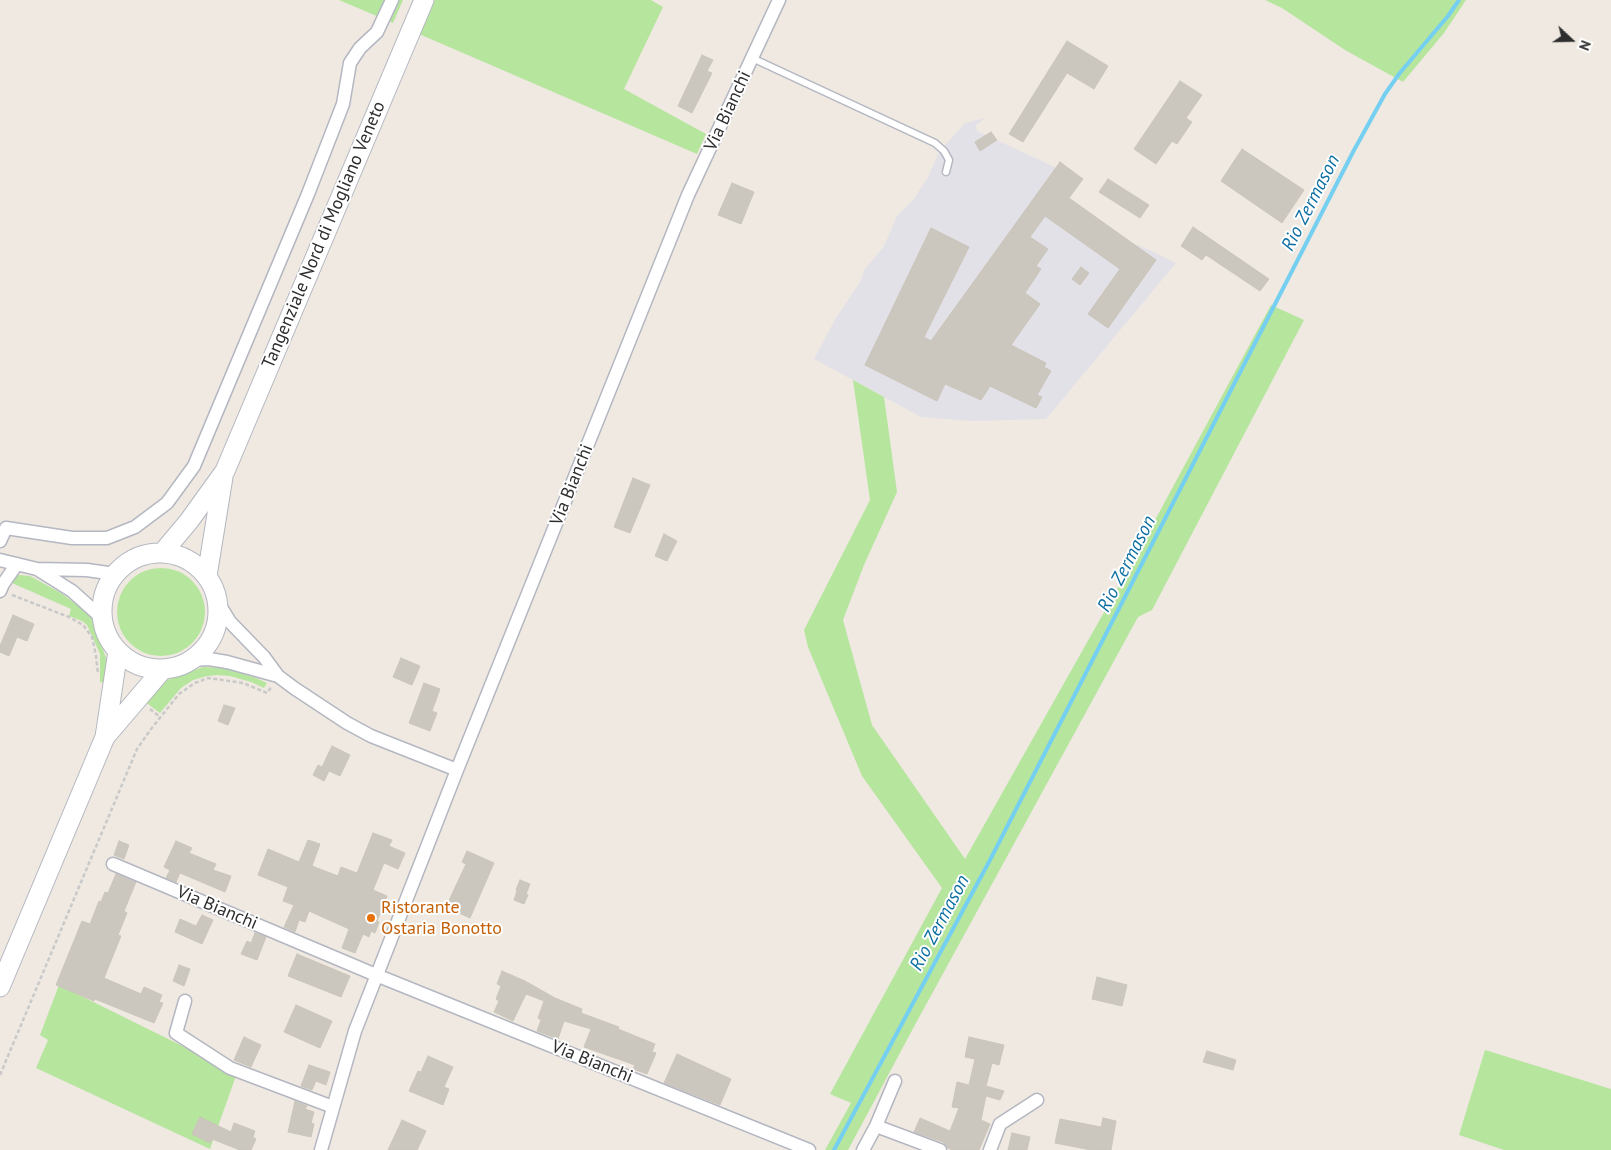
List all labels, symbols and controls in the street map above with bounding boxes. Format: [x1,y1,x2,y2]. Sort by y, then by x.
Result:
north arrow [1546,15,1596,65]
text: N [1575,38,1595,53]
street label: Via Bianchi [700,68,756,154]
street label: Tangenziale Nord di Mogliano Veneto [258,98,390,372]
water label: Rio Zermason [1277,151,1345,255]
street label: Via Bianchi [546,441,598,529]
water label: Rio Zermason [1093,512,1161,616]
water label: Rio Zermason [905,871,975,975]
street label: Via Bianchi [173,881,261,935]
place label: Ristorante Ostaria Bonotto [381,897,502,940]
marker: Ristorante Ostaria Bonotto [365,912,377,924]
street label: Via Bianchi [548,1036,636,1088]

